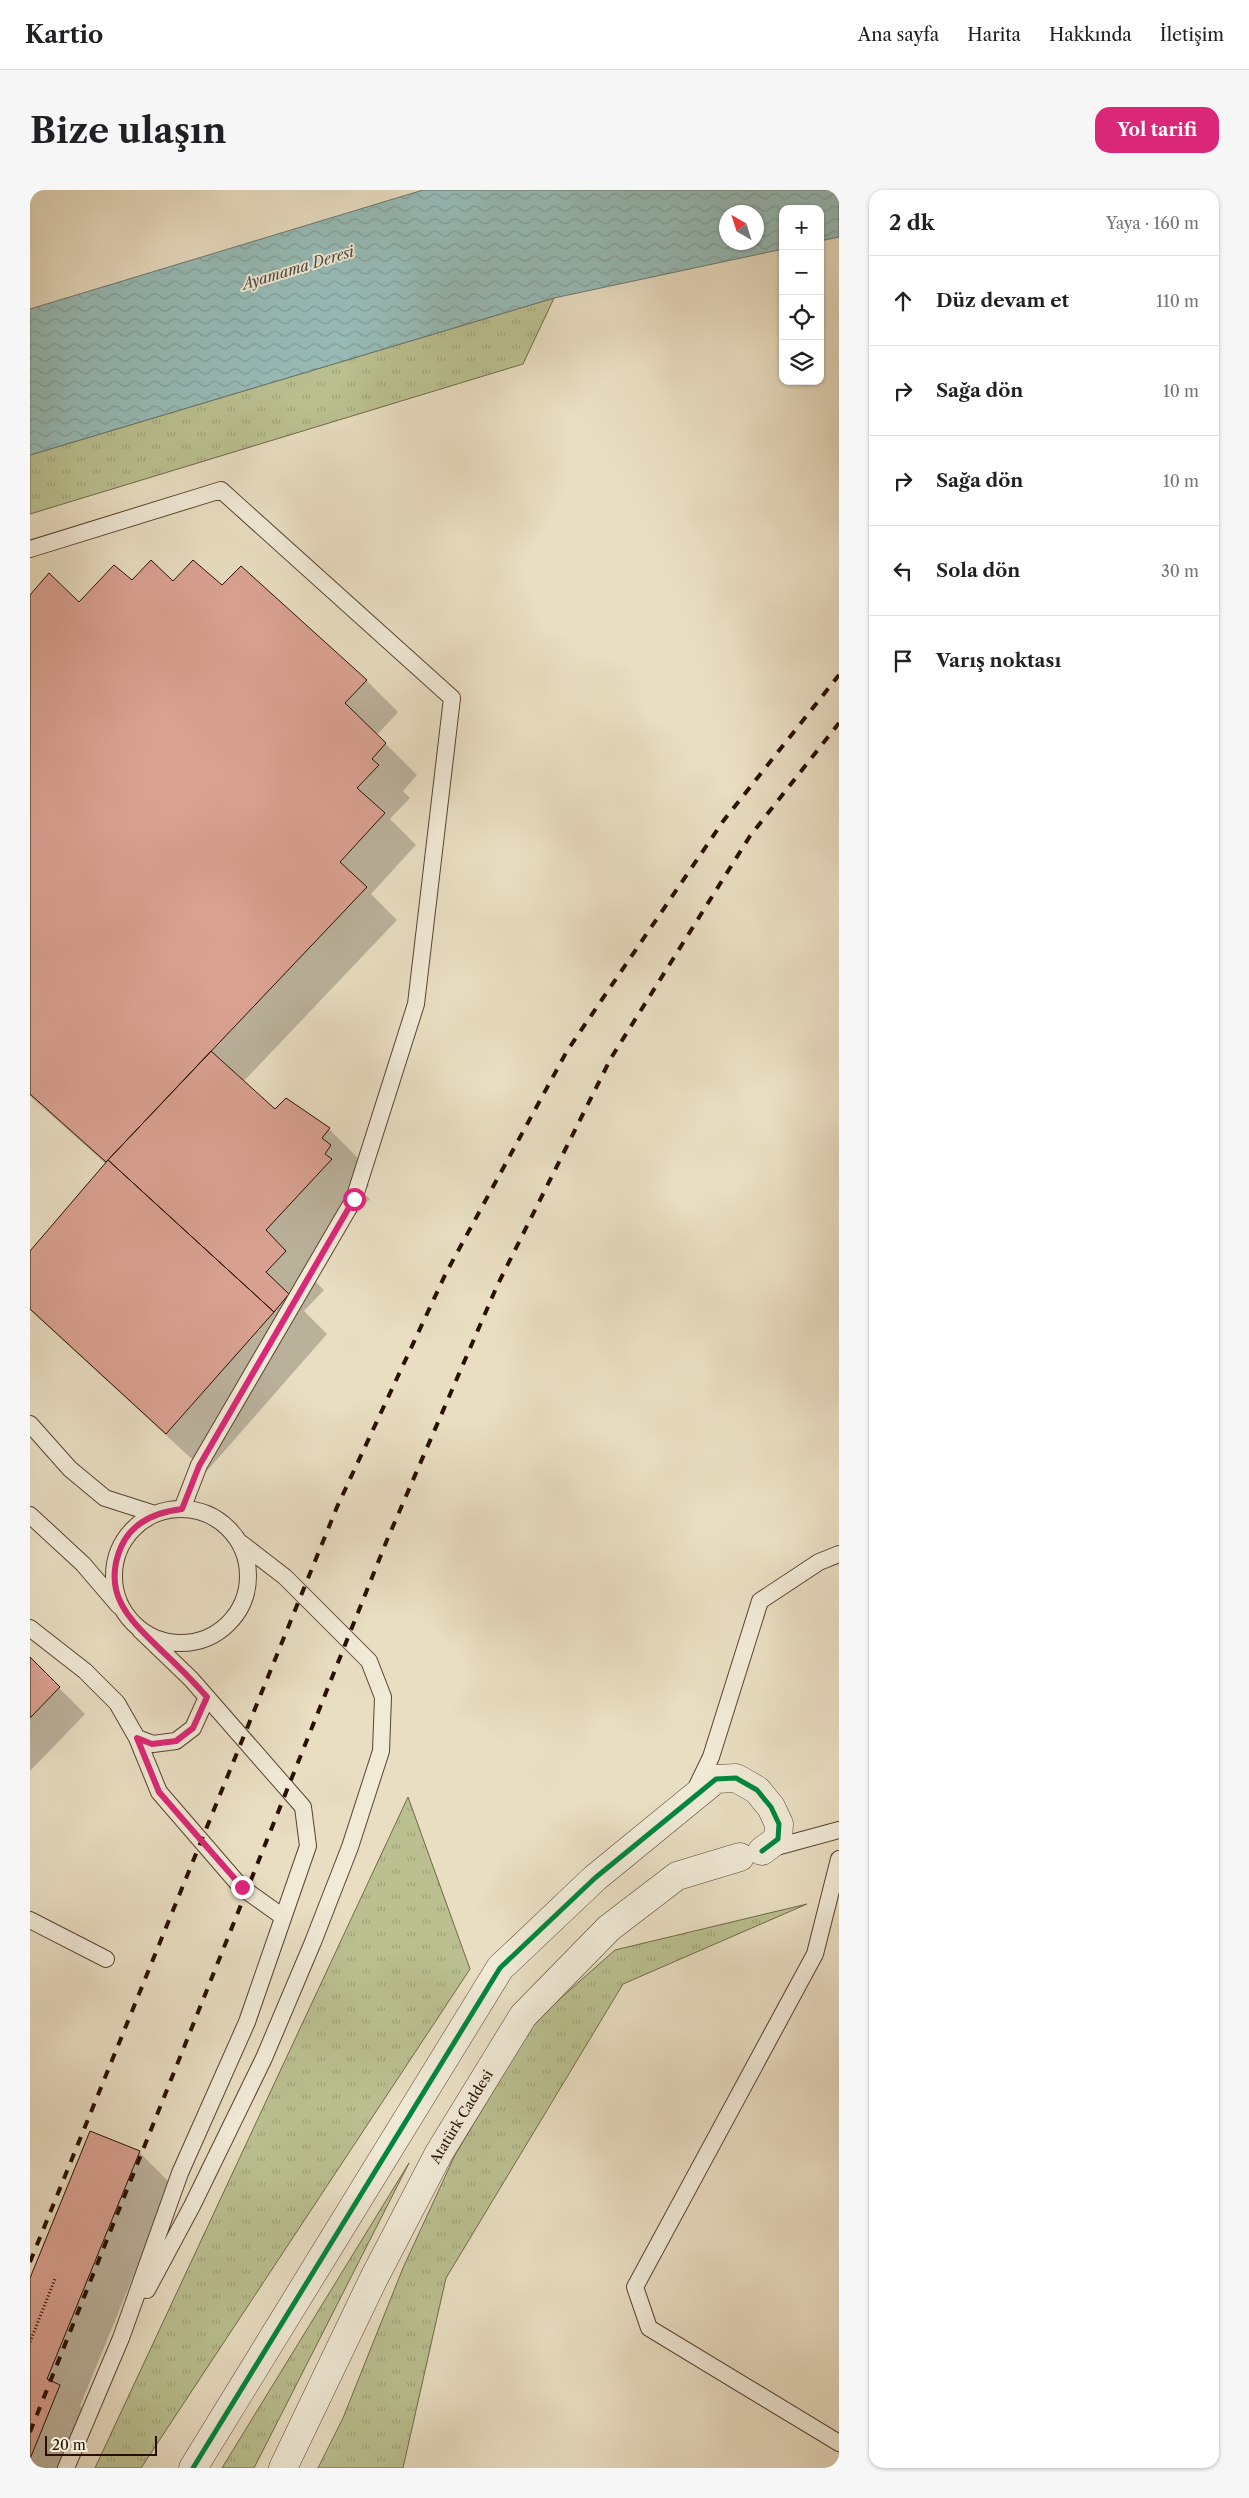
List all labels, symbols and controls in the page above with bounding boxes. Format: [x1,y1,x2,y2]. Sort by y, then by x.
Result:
text: Kartio [25,20,103,49]
text: Ana sayfa [858,24,939,46]
text: Harita [967,24,1021,46]
text: Hakkında [1049,24,1132,46]
text: İletişim [1160,24,1224,46]
button: Yol tarifi [1095,107,1219,153]
text: Bize ulaşın [30,109,227,152]
north arrow [719,205,764,250]
map controls [779,205,824,385]
button: + [779,205,824,250]
text: 2 dk [889,210,934,235]
text: Yaya · 160 m [1106,213,1199,233]
water label: Ayamama Deresi [238,241,357,294]
button: − [779,250,824,295]
icon: ahead [889,287,917,315]
text: Düz devam et [936,289,1069,312]
text: 110 m [1156,291,1199,311]
button: locate [779,295,824,340]
button: layers [779,340,824,385]
icon: right [889,377,917,405]
text: Sağa dön [936,379,1023,402]
text: 10 m [1163,381,1199,401]
icon: right [889,467,917,495]
text: Sağa dön [936,469,1023,492]
text: 10 m [1163,471,1199,491]
icon: left [889,557,917,585]
text: Sola dön [936,559,1020,582]
text: 30 m [1161,561,1199,581]
icon: arrive [889,647,917,675]
text: Varış noktası [936,649,1061,672]
route start [343,1188,366,1211]
route end [231,1876,254,1899]
street label: Atatürk Caddesi [425,2067,497,2168]
scale bar [45,2433,158,2456]
text: 20 m [52,2436,86,2454]

